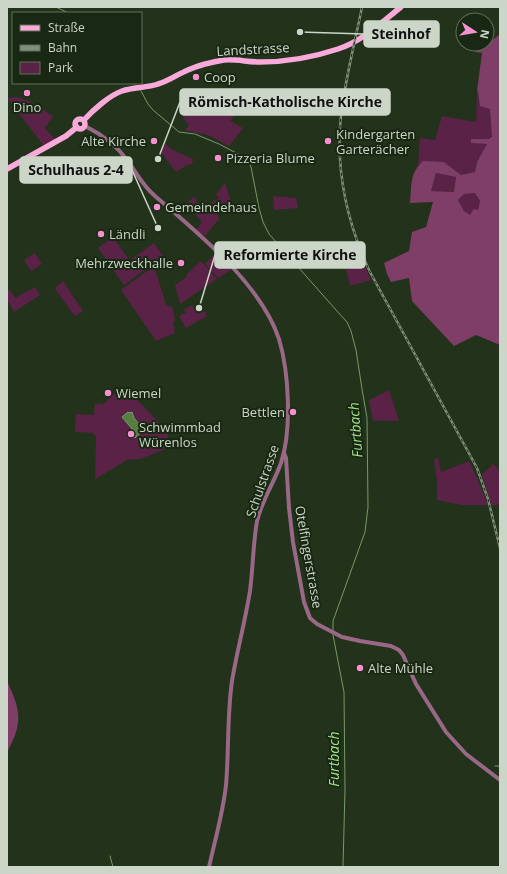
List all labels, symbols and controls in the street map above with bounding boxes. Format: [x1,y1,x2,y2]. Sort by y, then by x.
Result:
legend [12,12,142,84]
north arrow [455,12,495,52]
text: Straße [48,19,85,36]
callout: Steinhof [364,21,439,47]
text: Steinhof [372,24,432,43]
text: N [477,28,494,40]
street label: Landstrasse [216,38,290,60]
text: Bahn [48,39,77,56]
text: Park [48,59,74,76]
place label: Coop [204,68,236,86]
marker: Coop [191,72,201,82]
marker: Dino [22,88,32,98]
callout: Römisch-Katholische Kirche [180,89,390,115]
text: Römisch-Katholische Kirche [188,92,382,111]
place label: Dino [13,98,41,116]
place label: Kindergarten Garterächer [336,125,415,158]
place label: Alte Kirche [81,132,146,150]
marker: Alte Kirche [149,136,159,146]
marker: Kindergarten Garterächer [323,136,333,146]
place label: Pizzeria Blume [226,149,315,167]
marker: Pizzeria Blume [213,153,223,163]
callout: Schulhaus 2-4 [20,157,132,183]
text: Schulhaus 2-4 [28,160,124,179]
place label: Gemeindehaus [165,198,257,216]
marker: Gemeindehaus [152,202,162,212]
place label: Ländli [109,225,146,243]
marker: Ländli [96,229,106,239]
callout: Reformierte Kirche [215,242,365,268]
text: Reformierte Kirche [223,245,357,264]
place label: Mehrzweckhalle [75,254,173,272]
marker: Mehrzweckhalle [176,258,186,268]
place label: Wiemel [116,384,161,402]
marker: Wiemel [103,388,113,398]
water label: Furtbach [344,402,366,458]
place label: Bettlen [241,403,285,421]
marker: Bettlen [288,407,298,417]
place label: Schwimmbad Würenlos [139,418,221,451]
marker: Schwimmbad Würenlos [126,429,136,439]
street label: Schulstrasse [241,442,283,520]
street label: Otelfingerstrasse [291,504,327,610]
place label: Alte Mühle [368,659,433,677]
marker: Alte Mühle [355,663,365,673]
water label: Furtbach [324,731,343,787]

